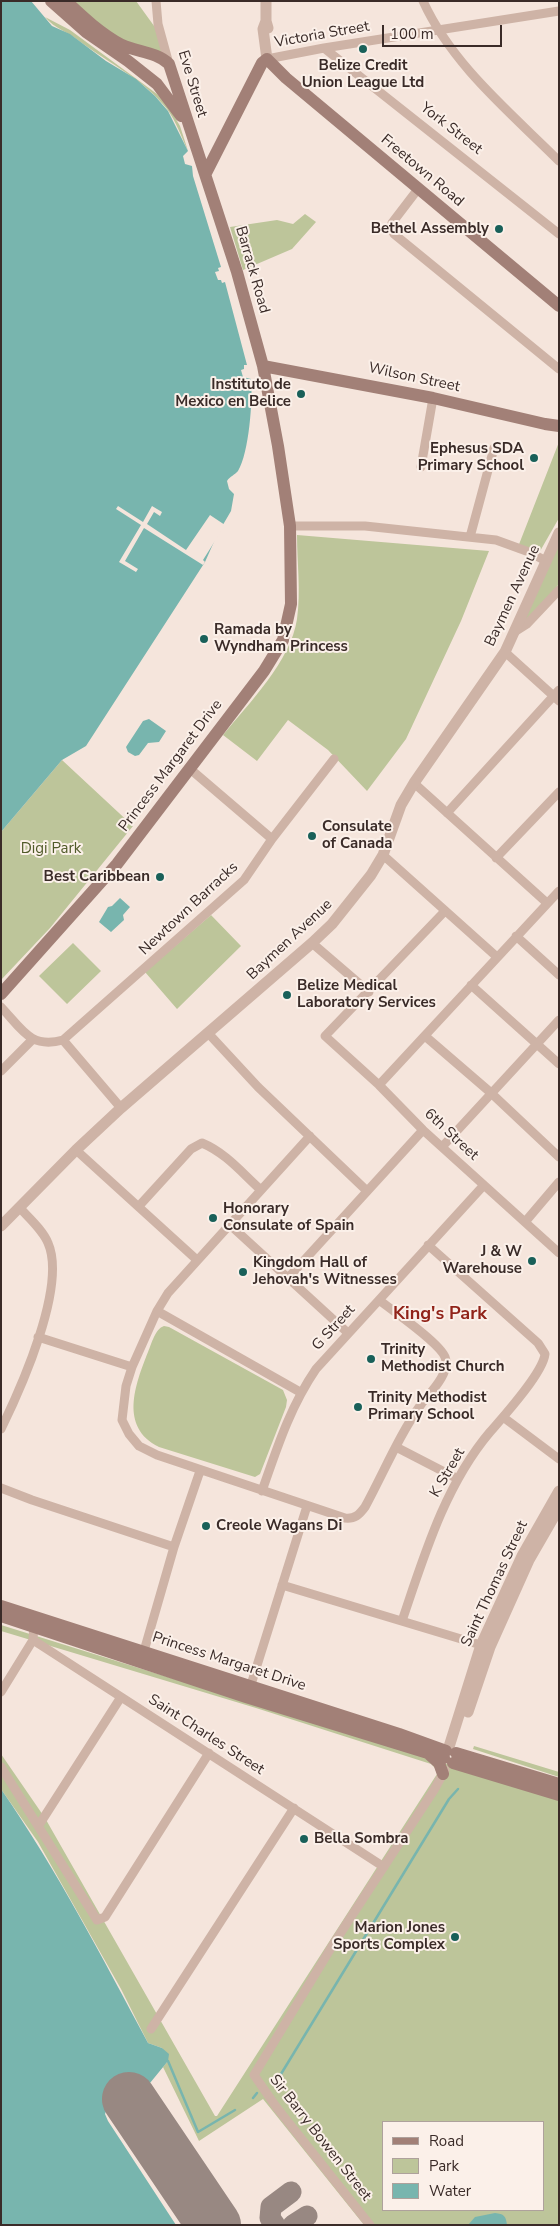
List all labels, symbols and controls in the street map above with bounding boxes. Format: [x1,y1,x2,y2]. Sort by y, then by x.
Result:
scale bar [385,15,505,47]
street label: Victoria Street [273,18,371,52]
text: 100 m [390,24,434,44]
marker: Belize Credit Union League Ltd [357,43,369,55]
street label: Eve Street [173,48,211,120]
place label: Belize Credit Union League Ltd [302,57,424,92]
street label: York Street [416,99,486,159]
street label: Freetown Road [377,131,467,211]
place label: Bethel Assembly [371,220,489,238]
marker: Bethel Assembly [493,223,505,235]
street label: Barrack Road [231,224,273,316]
street label: Wilson Street [367,360,461,396]
place label: Instituto de Mexico en Belice [175,376,291,411]
marker: Instituto de Mexico en Belice [295,388,307,400]
place label: Ephesus SDA Primary School [418,440,524,475]
marker: Ephesus SDA Primary School [528,452,540,464]
street label: Baymen Avenue [482,542,544,650]
place label: Ramada by Wyndham Princess [214,621,348,656]
marker: Ramada by Wyndham Princess [198,633,210,645]
street label: Princess Margaret Drive [116,696,226,836]
place label: Consulate of Canada [322,818,392,853]
marker: Consulate of Canada [306,830,318,842]
park label: Digi Park [21,840,81,858]
street label: Newtown Barracks [136,859,242,959]
place label: Best Caribbean [44,868,150,886]
marker: Best Caribbean [154,871,166,883]
street label: Baymen Avenue [244,896,336,984]
place label: Belize Medical Laboratory Services [297,977,436,1012]
marker: Belize Medical Laboratory Services [281,989,293,1001]
street label: 6th Street [420,1105,482,1165]
place label: Honorary Consulate of Spain [223,1200,354,1235]
marker: Honorary Consulate of Spain [207,1212,219,1224]
place label: J & W Warehouse [443,1243,522,1278]
place label: Kingdom Hall of Jehovah's Witnesses [253,1254,397,1289]
marker: J & W Warehouse [526,1255,538,1267]
marker: Kingdom Hall of Jehovah's Witnesses [237,1266,249,1278]
street label: G Street [309,1301,359,1355]
district label: King's Park [393,1304,487,1326]
place label: Trinity Methodist Church [381,1341,504,1376]
marker: Trinity Methodist Church [365,1353,377,1365]
place label: Trinity Methodist Primary School [368,1389,486,1424]
marker: Trinity Methodist Primary School [352,1401,364,1413]
street label: K Street [427,1445,469,1501]
place label: Creole Wagans Di [216,1517,342,1535]
street label: Saint Thomas Street [458,1518,532,1650]
marker: Creole Wagans Di [200,1520,212,1532]
street label: Princess Margaret Drive [150,1629,308,1695]
street label: Saint Charles Street [145,1691,267,1779]
place label: Bella Sombra [314,1830,409,1848]
marker: Bella Sombra [298,1833,310,1845]
place label: Marion Jones Sports Complex [333,1919,445,1954]
marker: Marion Jones Sports Complex [449,1931,461,1943]
street label: Sir Barry Bowen Street [265,2071,375,2205]
legend [382,2121,545,2211]
text: Road [429,2131,464,2151]
text: Park [429,2156,459,2176]
text: Water [429,2181,471,2201]

